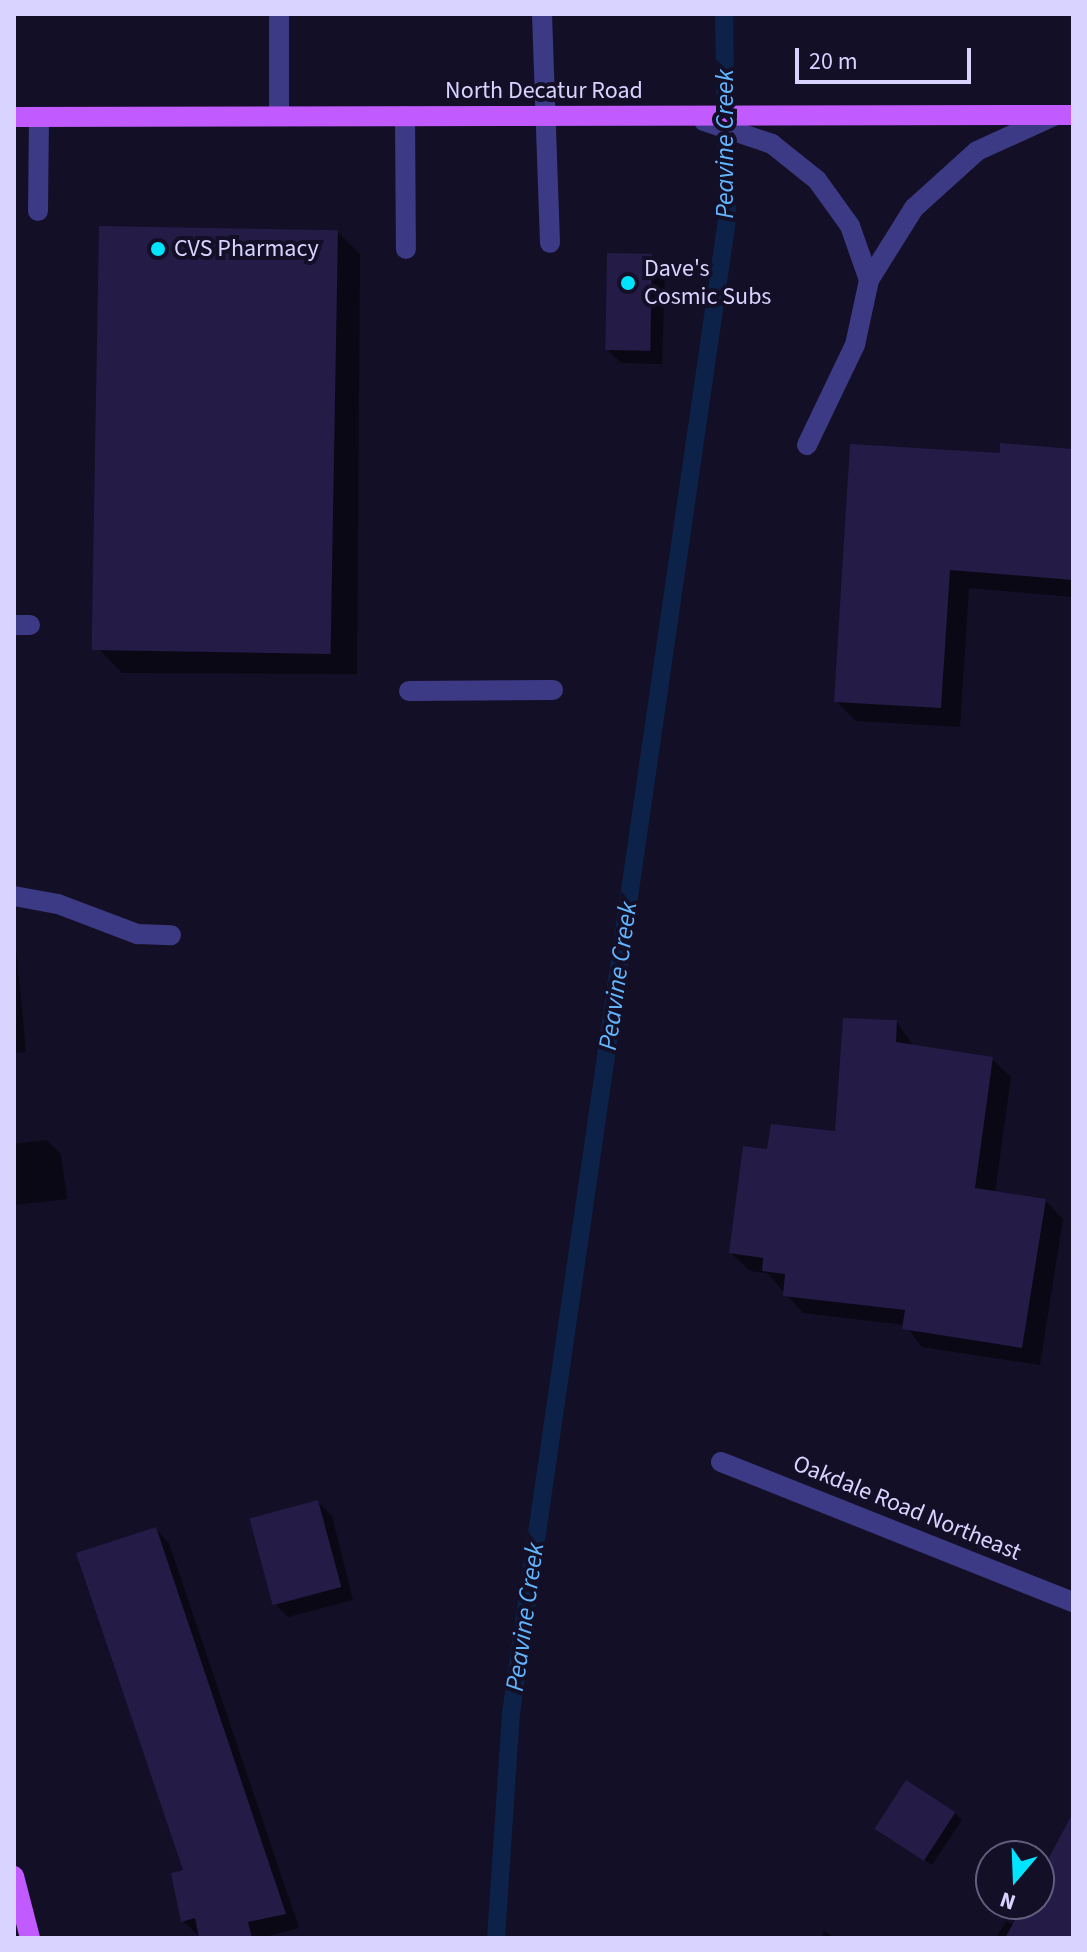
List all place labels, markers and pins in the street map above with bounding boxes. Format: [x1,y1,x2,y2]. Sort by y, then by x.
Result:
place label: CVS Pharmacy [174,235,319,263]
marker: CVS Pharmacy [149,240,167,258]
place label: Dave's Cosmic Subs [644,255,771,311]
marker: Dave's Cosmic Subs [619,274,637,292]

